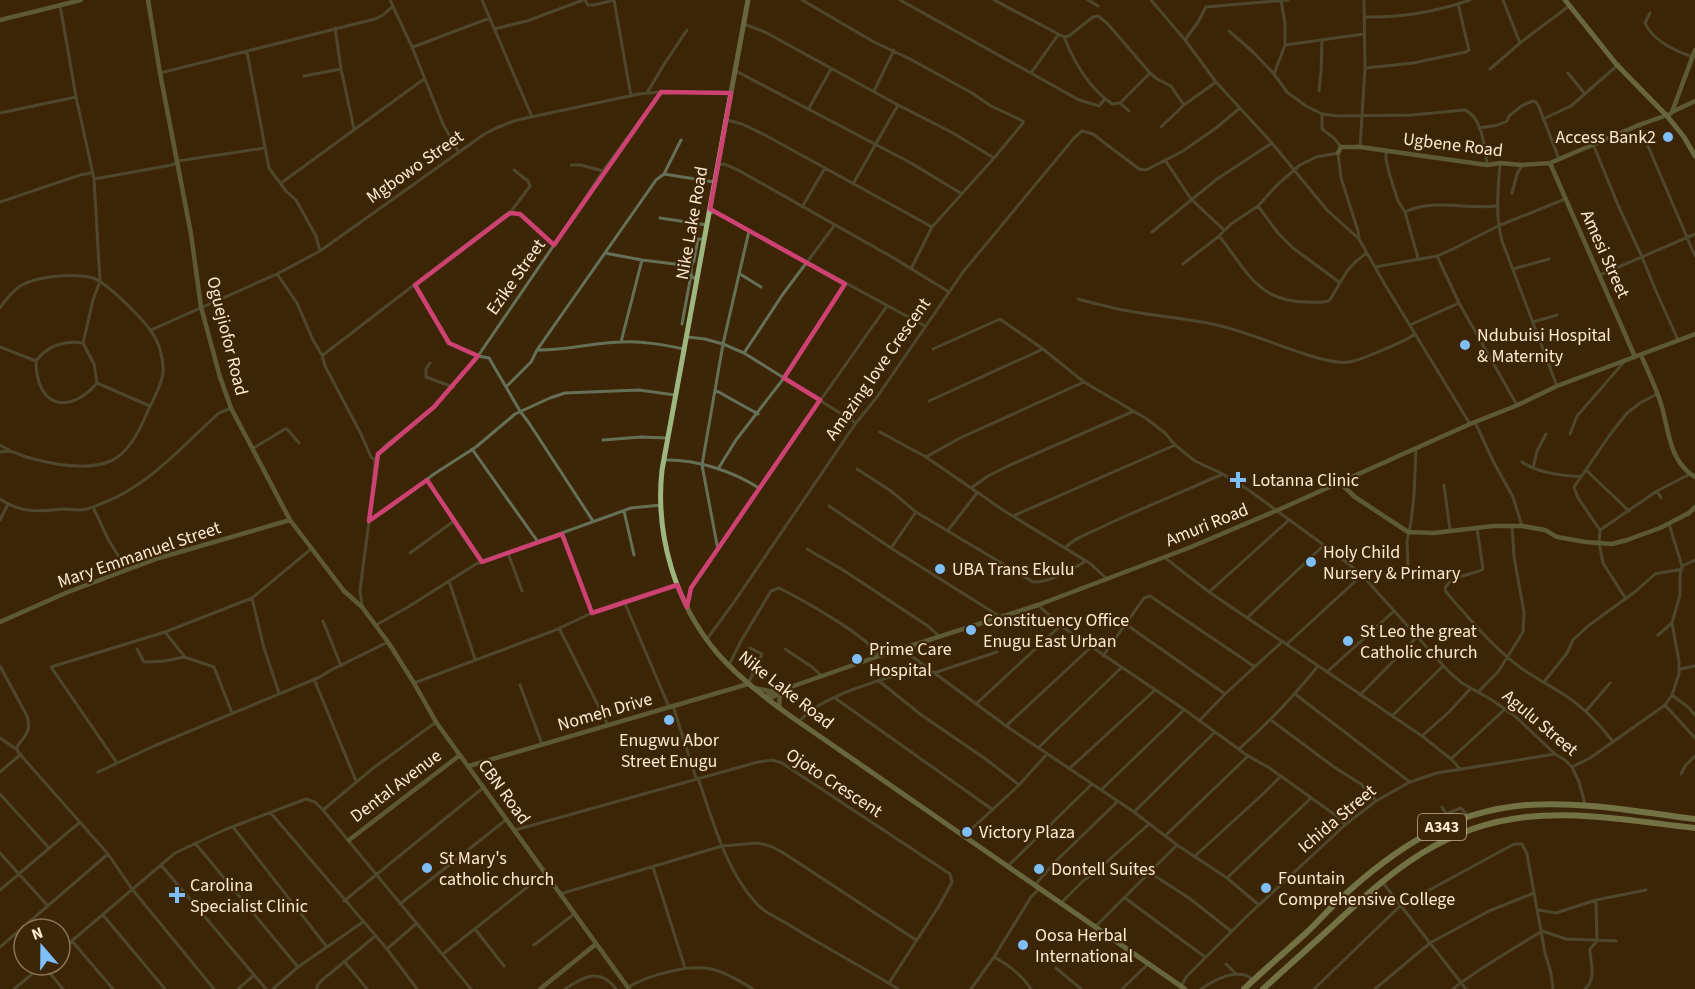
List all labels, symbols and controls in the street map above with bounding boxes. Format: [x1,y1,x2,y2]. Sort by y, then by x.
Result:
street label: Mgbowo Street [361,124,469,210]
place label: Access Bank2 [1556,125,1656,150]
street label: Ugbene Road [1402,126,1504,164]
marker: Access Bank2 [1661,130,1675,144]
street label: Nike Lake Road [670,164,714,282]
street label: Amesi Street [1574,206,1636,302]
street label: Ezike Street [481,234,551,320]
street label: Oguejiofor Road [200,274,254,398]
street label: Amazing love Crescent [819,293,937,445]
place label: Ndubuisi Hospital & Maternity [1477,323,1611,369]
marker: Ndubuisi Hospital & Maternity [1458,338,1472,352]
place label: Lotanna Clinic [1252,468,1359,493]
marker: Lotanna Clinic [1229,471,1247,489]
street label: Amuri Road [1162,497,1252,553]
street label: Mary Emmanuel Street [54,515,224,595]
place label: Holy Child Nursery & Primary [1323,540,1461,586]
marker: Holy Child Nursery & Primary [1304,555,1318,569]
place label: UBA Trans Ekulu [952,557,1075,582]
marker: UBA Trans Ekulu [933,562,947,576]
place label: Constituency Office Enugu East Urban [983,608,1129,654]
place label: St Leo the great Catholic church [1360,619,1477,665]
marker: Constituency Office Enugu East Urban [964,623,978,637]
marker: St Leo the great Catholic church [1341,634,1355,648]
place label: Prime Care Hospital [869,637,952,683]
street label: Nike Lake Road [733,645,839,735]
marker: Prime Care Hospital [850,652,864,666]
street label: Agulu Street [1497,684,1583,762]
street label: Nomeh Drive [555,687,655,737]
marker: Enugwu Abor Street Enugu [662,713,676,727]
place label: Enugwu Abor Street Enugu [619,728,720,774]
street label: Ojoto Crescent [781,742,887,824]
street label: Dental Avenue [345,743,447,829]
street label: CBN Road [472,754,536,830]
street label: Ichida Street [1293,779,1381,859]
road number: A343 [1418,814,1466,840]
place label: Victory Plaza [979,820,1075,845]
marker: Victory Plaza [960,825,974,839]
place label: St Mary's catholic church [439,846,554,892]
place label: Dontell Suites [1051,857,1155,882]
marker: St Mary's catholic church [420,861,434,875]
marker: Dontell Suites [1032,862,1046,876]
place label: Fountain Comprehensive College [1278,866,1455,912]
place label: Carolina Specialist Clinic [190,873,308,919]
marker: Fountain Comprehensive College [1259,881,1273,895]
marker: Carolina Specialist Clinic [168,886,186,904]
north arrow [12,917,72,977]
text: N [28,922,46,946]
place label: Oosa Herbal International [1035,923,1133,969]
marker: Oosa Herbal International [1016,938,1030,952]

